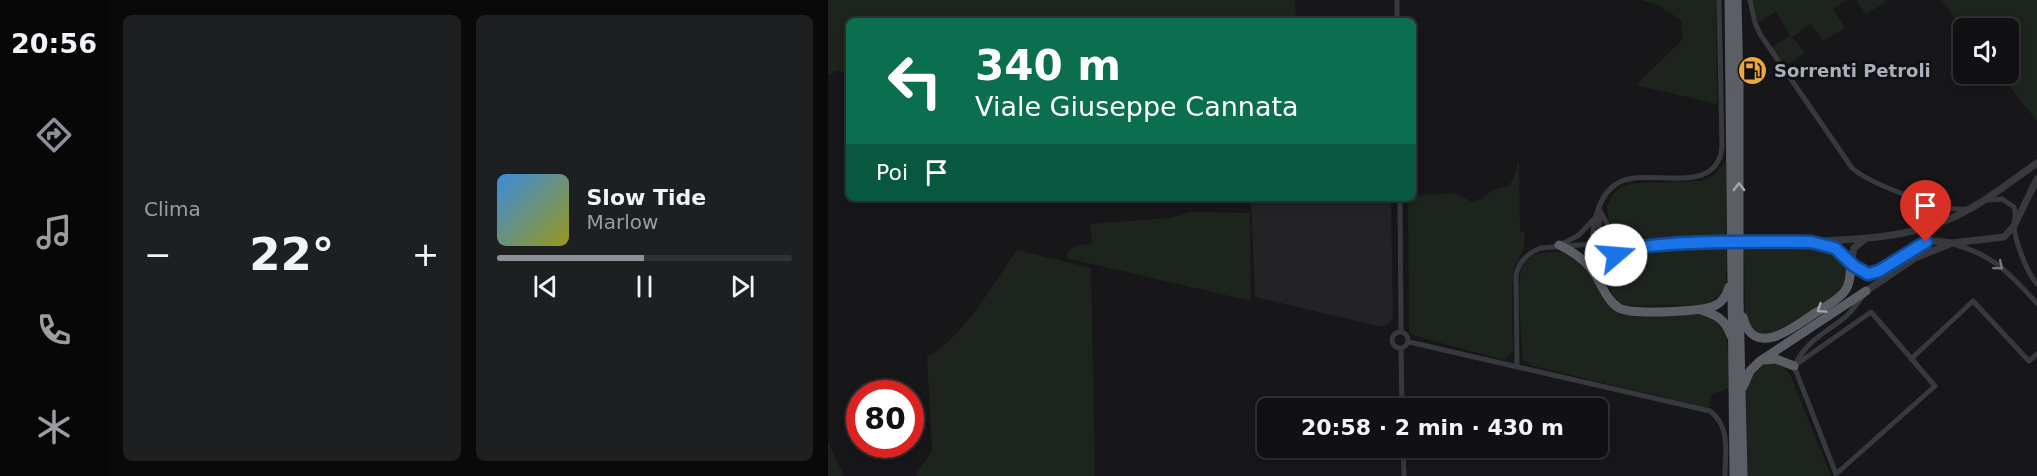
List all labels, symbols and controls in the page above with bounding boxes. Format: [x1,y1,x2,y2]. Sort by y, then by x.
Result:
map controls [1953,18,2019,84]
button: sound [1953,18,2019,84]
text: 20:56 [11,28,97,59]
text: 340 m [975,41,1121,90]
icon: left [876,42,954,120]
fuel station icon: Sorrenti Petroli [1737,54,1769,86]
place label: Sorrenti Petroli [1774,60,1931,81]
text: Viale Giuseppe Cannata [975,91,1299,122]
icon: directions [33,114,75,156]
icon: arrive [920,156,953,189]
text: Poi [876,160,908,185]
pin [1900,180,1951,242]
one-way arrow [1733,182,1745,191]
text: Slow Tide [587,185,706,210]
icon: arrive [1909,189,1942,222]
text: Clima [144,197,201,221]
text: Marlow [587,210,658,234]
icon: music [33,211,75,253]
position arrow [1584,223,1648,287]
text: 22° [249,228,334,281]
text: − [144,235,172,274]
text: + [412,235,440,274]
one-way arrow [1992,259,2003,270]
icon: previous [529,270,562,303]
icon: pause [628,270,661,303]
icon: next [726,270,759,303]
one-way arrow [1817,302,1828,313]
icon: phone [33,309,75,351]
speed limit sign: 80 [846,380,924,458]
icon: climate [33,406,75,448]
text: 20:58 · 2 min · 430 m [1301,415,1564,440]

